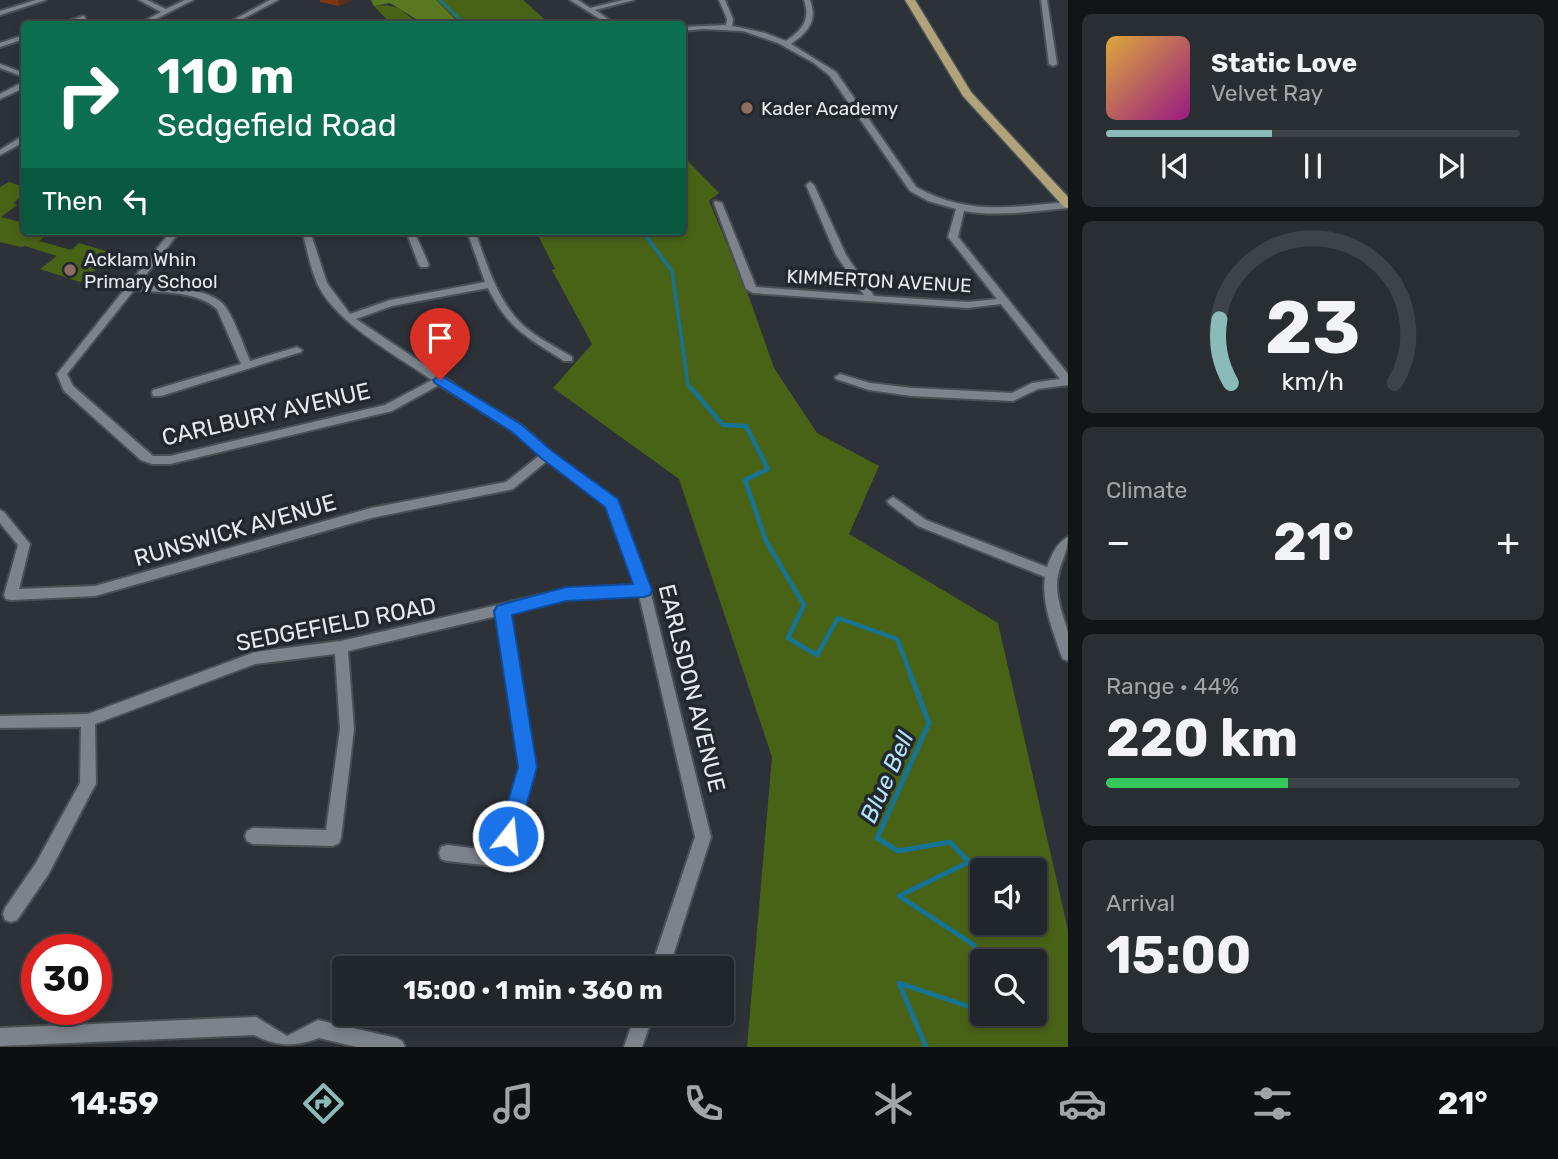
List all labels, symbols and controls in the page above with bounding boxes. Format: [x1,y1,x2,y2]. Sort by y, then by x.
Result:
text: 110 m [157,47,294,105]
text: Static Love [1211,48,1357,79]
icon: right [42,49,133,140]
text: Velvet Ray [1211,79,1323,107]
place label: Kader Academy [761,97,898,120]
marker: Kader Academy [739,100,755,116]
text: Sedgefield Road [157,106,397,144]
icon: previous [1156,147,1194,185]
icon: pause [1294,147,1332,185]
icon: next [1432,147,1470,185]
icon: left [117,182,155,220]
text: Then [42,186,103,217]
place label: Acklam Whin Primary School [84,248,218,293]
marker: Acklam Whin Primary School [62,262,78,278]
street label: KIMMERTON AVENUE [786,265,972,297]
text: 23 [1265,285,1361,371]
pin [410,308,470,380]
icon: arrive [421,319,459,357]
text: km/h [1282,367,1344,396]
street label: CARLBURY AVENUE [159,376,373,452]
text: Climate [1106,476,1187,504]
street label: RUNSWICK AVENUE [131,488,339,572]
text: 21° [1273,511,1354,573]
text: − [1106,519,1131,565]
text: + [1496,519,1520,565]
street label: EARLSDON AVENUE [653,581,731,795]
street label: SEDGEFIELD ROAD [234,591,438,657]
text: Range · 44% [1106,672,1239,700]
text: 220 km [1106,707,1298,769]
water label: Blue Bell [854,726,920,827]
position arrow [471,799,545,873]
map controls [970,858,1047,1026]
button: sound [970,858,1047,935]
text: Arrival [1106,889,1175,917]
text: 15:00 [1106,924,1251,986]
speed limit sign: 30 [21,934,112,1025]
button: search [970,949,1047,1026]
text: 15:00 · 1 min · 360 m [403,975,663,1006]
icon: directions [299,1079,348,1128]
icon: music [489,1079,538,1128]
icon: phone [679,1079,728,1128]
icon: climate [869,1079,918,1128]
icon: car [1058,1079,1107,1128]
icon: filters [1248,1079,1297,1128]
text: 14:59 [70,1084,159,1122]
text: 21° [1438,1084,1488,1122]

